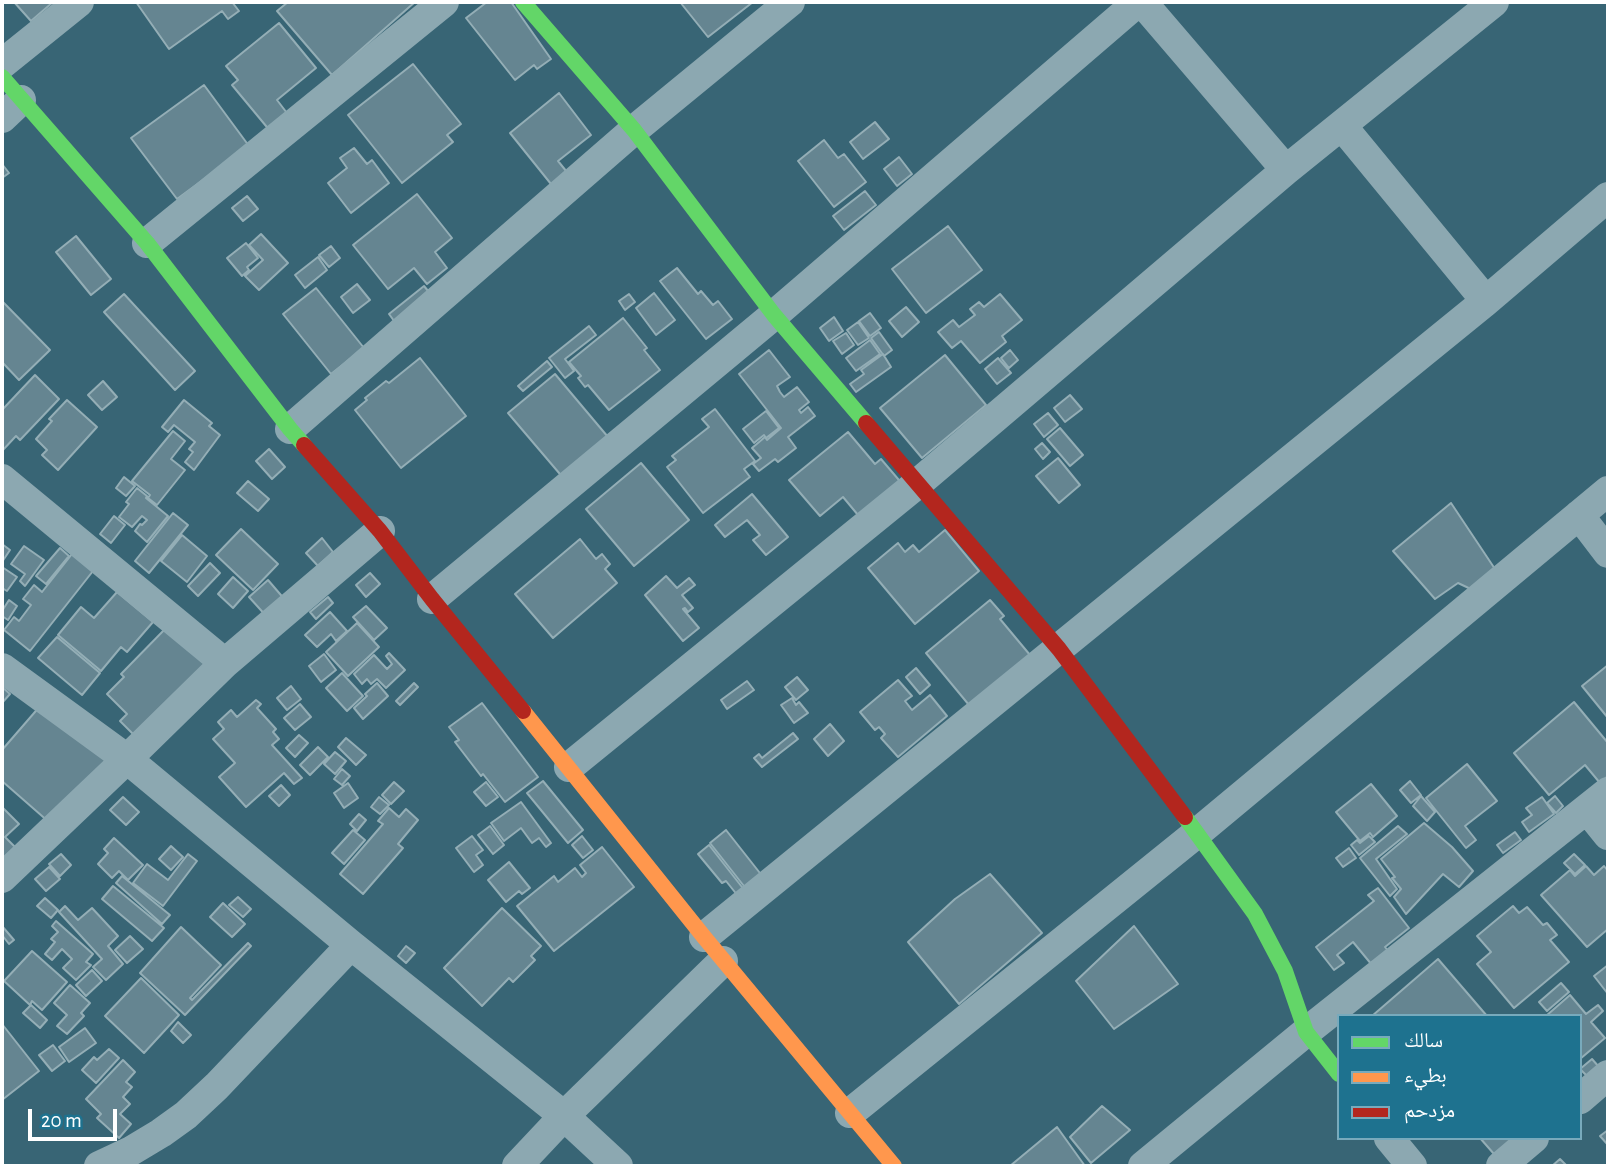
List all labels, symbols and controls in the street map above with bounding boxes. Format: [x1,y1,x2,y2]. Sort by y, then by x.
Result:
legend [1337,1014,1582,1140]
text: سالك [1404,1030,1443,1051]
text: بطيء [1404,1065,1447,1086]
scale bar [32,1094,121,1138]
text: مزدحم [1404,1100,1455,1121]
text: 20 m [41,1110,82,1131]

